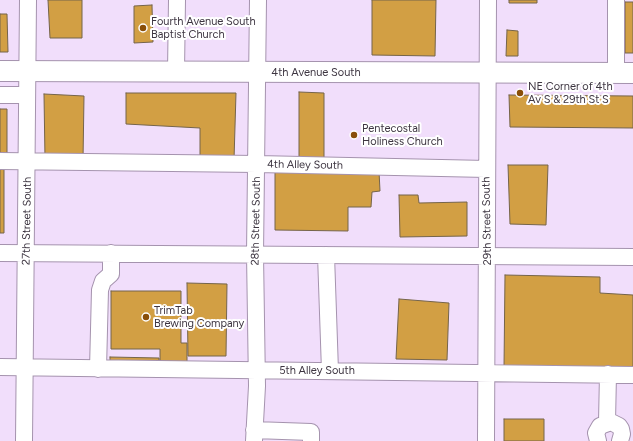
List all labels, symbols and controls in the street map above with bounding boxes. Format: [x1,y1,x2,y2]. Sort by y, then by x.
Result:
place label: Fourth Avenue South Baptist Church [151,15,256,41]
marker: Fourth Avenue South Baptist Church [138,23,148,33]
street label: 4th Avenue South [271,66,361,80]
place label: NE Corner of 4th Av S & 29th St S [528,80,613,106]
marker: NE Corner of 4th Av S & 29th St S [515,88,525,98]
place label: Pentecostal Holiness Church [362,122,443,148]
marker: Pentecostal Holiness Church [349,130,359,140]
street label: 4th Alley South [267,158,343,172]
street label: 28th Street South [249,176,263,266]
street label: 27th Street South [20,177,34,265]
street label: 29th Street South [480,177,494,265]
place label: TrimTab Brewing Company [154,304,244,330]
marker: TrimTab Brewing Company [141,312,151,322]
street label: 5th Alley South [279,364,355,378]

